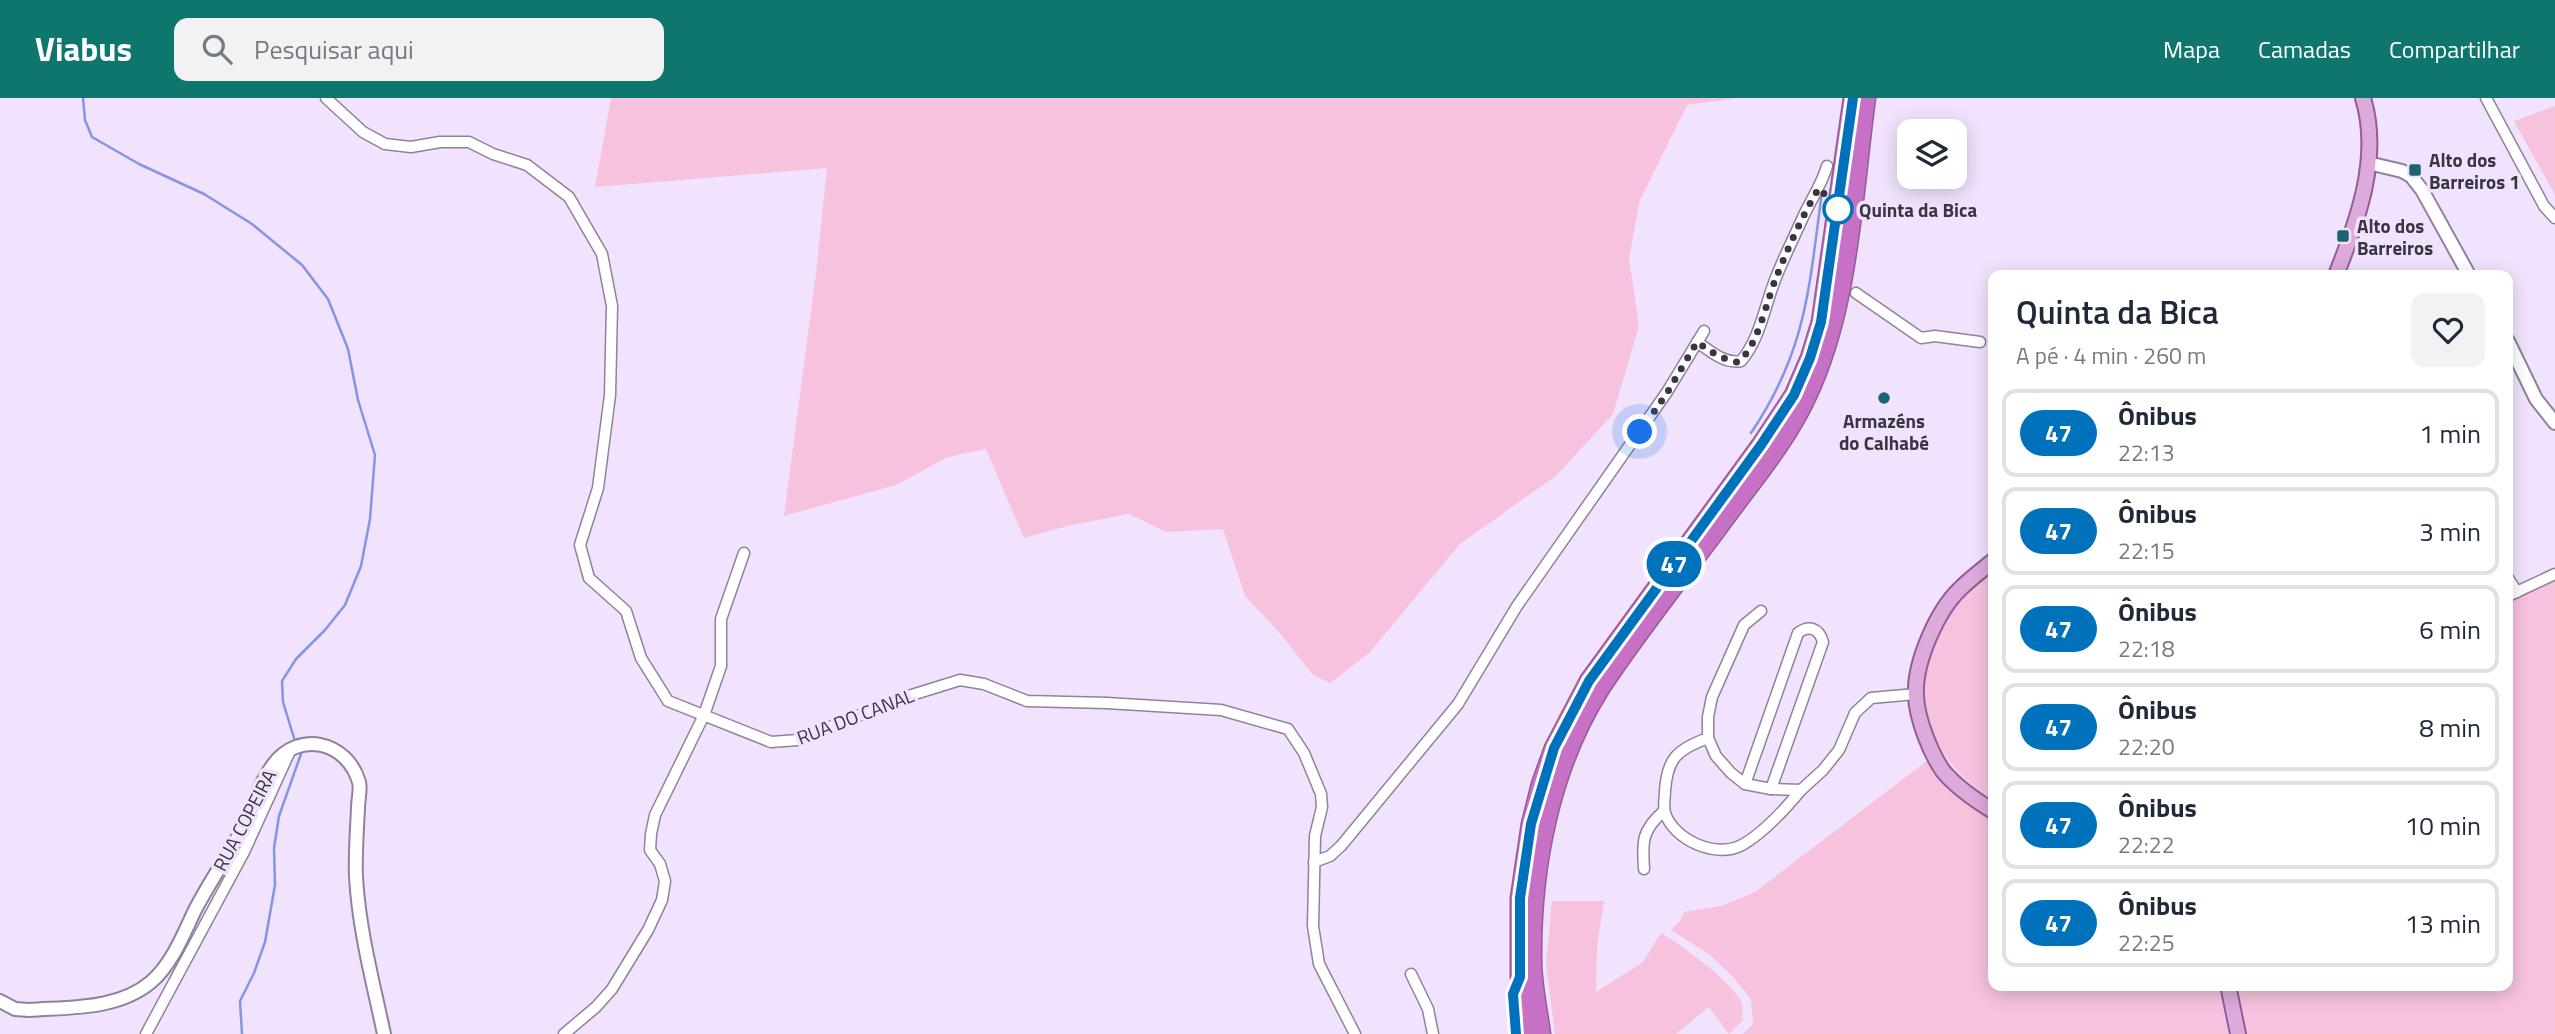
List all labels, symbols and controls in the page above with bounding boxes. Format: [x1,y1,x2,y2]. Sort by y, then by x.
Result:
search box [174,18,664,81]
text: Viabus [35,24,132,74]
icon: search [198,30,236,68]
text: Pesquisar aqui [254,30,414,69]
text: Mapa [2163,31,2220,67]
text: Camadas [2258,31,2351,67]
text: Compartilhar [2389,31,2520,67]
map controls [1897,119,1967,189]
button: layers [1897,119,1967,189]
place label: Alto dos Barreiros 1 [2429,145,2520,196]
marker: Alto dos Barreiros 1 [2407,162,2423,178]
marker: Quinta da Bica [1823,194,1853,224]
place label: Quinta da Bica [1859,195,1977,224]
place label: Alto dos Barreiros [2357,211,2433,262]
marker: Alto dos Barreiros [2335,228,2351,244]
text: Quinta da Bica [2016,287,2219,337]
button: heart [2411,293,2485,367]
text: A pé · 4 min · 260 m [2016,338,2206,373]
marker: Armazéns do Calhabé [1876,390,1892,406]
text: Ônibus [2118,396,2197,435]
place label: Armazéns do Calhabé [1839,406,1929,457]
your location [1622,414,1657,449]
text: 1 min [2419,414,2481,453]
text: 47 [2045,415,2072,451]
text: 22:13 [2118,435,2175,470]
text: Ônibus [2118,494,2197,533]
text: 3 min [2419,512,2481,551]
text: 47 [2045,513,2072,549]
text: 22:15 [2118,533,2175,568]
line badge: 47 [1642,541,1706,587]
text: 47 [1661,546,1687,582]
text: Ônibus [2118,592,2197,631]
text: 6 min [2419,610,2481,649]
text: 47 [2045,611,2072,647]
text: 22:18 [2118,631,2175,666]
street label: RUA DO CANAL [792,680,918,752]
text: Ônibus [2118,690,2197,729]
text: 8 min [2419,708,2481,747]
text: 47 [2045,709,2072,745]
text: 22:20 [2118,729,2175,764]
street label: RUA COPEIRA [205,764,283,876]
text: Ônibus [2118,788,2197,827]
text: 10 min [2405,806,2481,845]
text: 47 [2045,807,2072,843]
text: 22:22 [2118,827,2175,862]
text: Ônibus [2118,886,2197,925]
text: 13 min [2405,904,2481,943]
text: 47 [2045,905,2072,941]
text: 22:25 [2118,925,2175,960]

